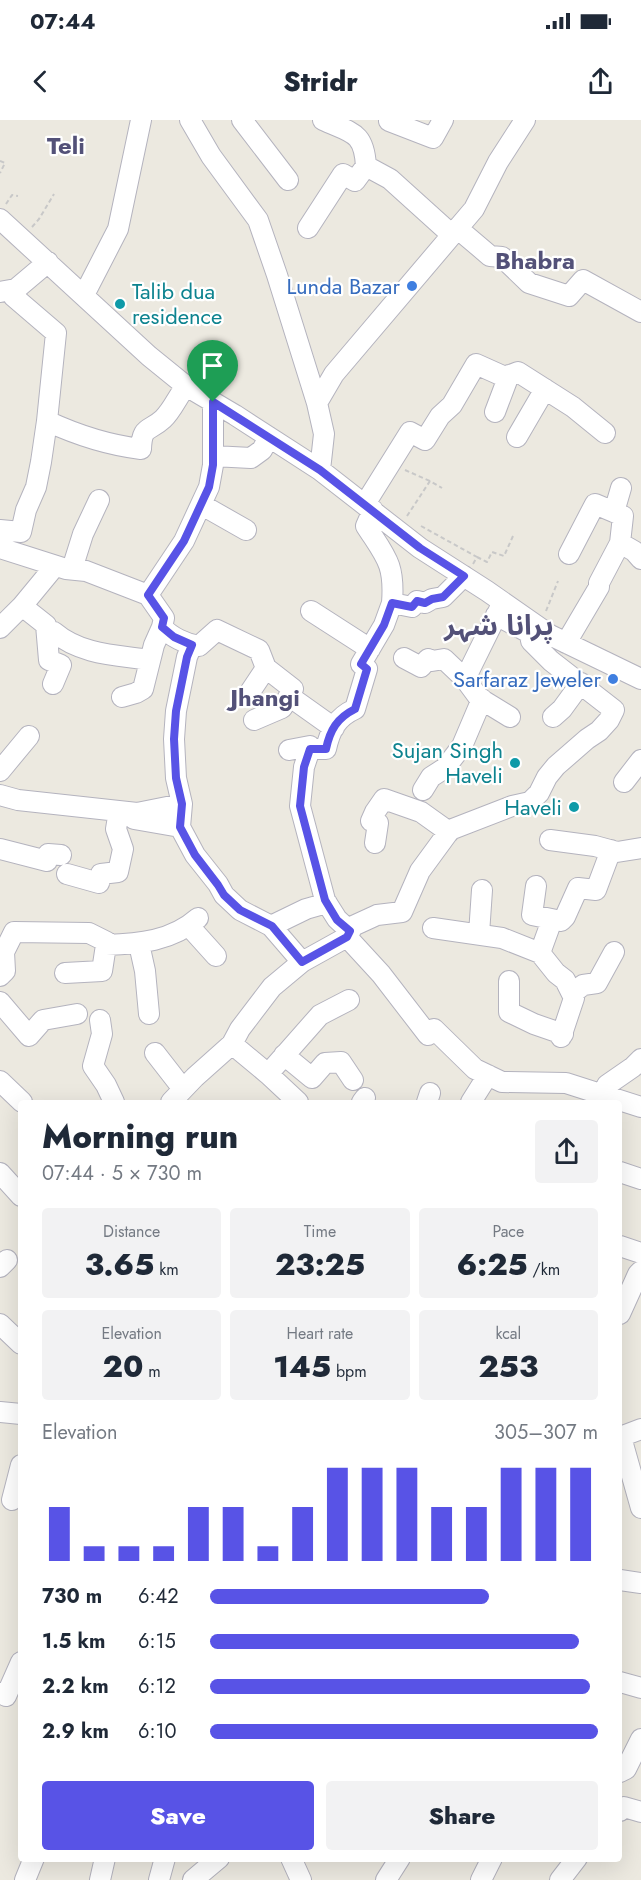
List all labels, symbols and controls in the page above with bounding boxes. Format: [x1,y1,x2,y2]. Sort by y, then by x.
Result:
text: 07:44 [30,5,96,37]
text: Stridr [283,62,358,101]
icon: back [24,65,57,98]
icon: share [584,65,617,98]
district label: Teli [47,128,85,163]
district label: Bhabra [495,243,575,278]
place label: Lunda Bazar [287,270,400,302]
place label: Talib dua residence [132,275,222,332]
marker: Lunda Bazar [405,279,419,293]
marker: Talib dua residence [113,297,127,311]
pin [187,340,238,402]
icon: arrive [196,349,229,382]
district label: پرانا شہر [443,605,554,646]
place label: Sarfaraz Jeweler [453,663,601,695]
marker: Sarfaraz Jeweler [606,672,620,686]
district label: Jhangi [226,680,300,715]
place label: Sujan Singh Haveli [392,734,503,791]
marker: Sujan Singh Haveli [508,756,522,770]
place label: Haveli [504,791,562,823]
marker: Haveli [567,800,581,814]
text: Morning run [42,1113,238,1160]
button: share [535,1120,598,1183]
text: 07:44 · 5 × 730 m [42,1159,202,1188]
text: Distance [103,1220,160,1243]
text: Time [304,1220,336,1243]
text: Pace [492,1220,524,1243]
text: 3.65 [85,1243,154,1286]
text: 23:25 [275,1243,365,1286]
text: 6:25 [456,1243,528,1286]
text: km [154,1258,179,1281]
text: /km [528,1258,560,1281]
text: Elevation [101,1322,162,1345]
text: Heart rate [287,1322,353,1345]
text: kcal [495,1322,521,1345]
text: 20 [103,1345,143,1388]
text: 145 [273,1345,331,1388]
text: 253 [478,1345,538,1388]
text: m [143,1360,161,1383]
text: bpm [331,1360,367,1383]
text: Elevation [42,1418,117,1447]
text: 305–307 m [494,1418,598,1447]
text: 730 m [42,1582,102,1611]
text: 6:42 [138,1582,179,1611]
text: 1.5 km [42,1627,105,1656]
text: 6:15 [138,1627,176,1656]
text: 2.2 km [42,1672,109,1701]
text: 6:12 [138,1672,176,1701]
text: 2.9 km [42,1717,109,1746]
text: 6:10 [138,1717,177,1746]
button: Save [42,1781,314,1850]
button: Share [326,1781,598,1850]

